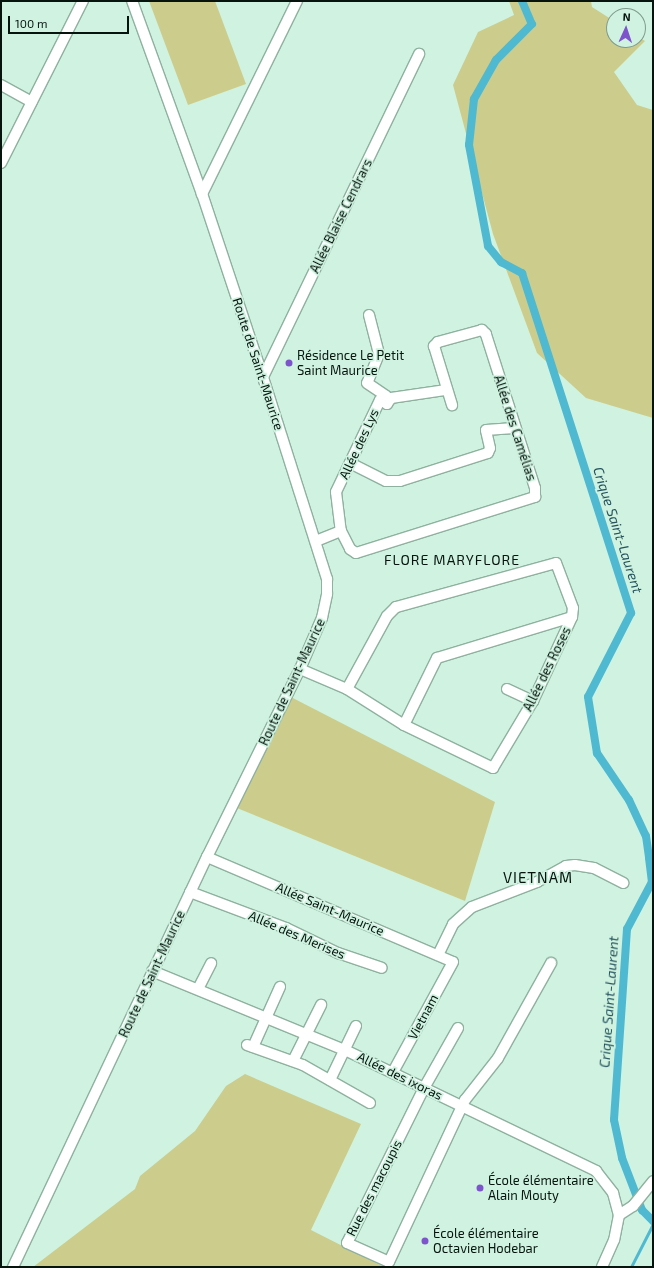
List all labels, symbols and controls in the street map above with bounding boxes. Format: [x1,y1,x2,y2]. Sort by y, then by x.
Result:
scale bar [10,8,131,34]
north arrow [606,8,646,48]
text: N [622,10,631,23]
text: 100 m [15,16,47,30]
street label: Allée Blaise Cendrars [307,156,375,276]
street label: Route de Saint-Maurice [229,296,287,432]
place label: Résidence Le Petit Saint Maurice [297,348,404,379]
marker: Résidence Le Petit Saint Maurice [284,358,294,368]
street label: Allée des Camélias [491,373,539,483]
street label: Allée des Lys [336,406,382,482]
water label: Crique Saint-Laurent [590,465,646,595]
district label: FLORE MARYFLORE [384,552,520,568]
street label: Route de Saint-Maurice [256,616,328,748]
street label: Allée des Roses [520,624,574,714]
district label: VIETNAM [503,869,573,887]
street label: Allée Saint-Maurice [273,879,387,939]
street label: Route de Saint-Maurice [116,908,188,1040]
street label: Allée des Merises [246,908,348,962]
water label: Crique Saint-Laurent [596,936,622,1068]
street label: Vietnam [405,992,441,1042]
street label: Allée des ixoras [355,1049,445,1103]
street label: Rue des macoupis [343,1137,405,1239]
place label: École élémentaire Alain Mouty [488,1173,594,1204]
marker: École élémentaire Alain Mouty [475,1183,485,1193]
place label: École élémentaire Octavien Hodebar [433,1226,539,1257]
marker: École élémentaire Octavien Hodebar [420,1236,430,1246]

